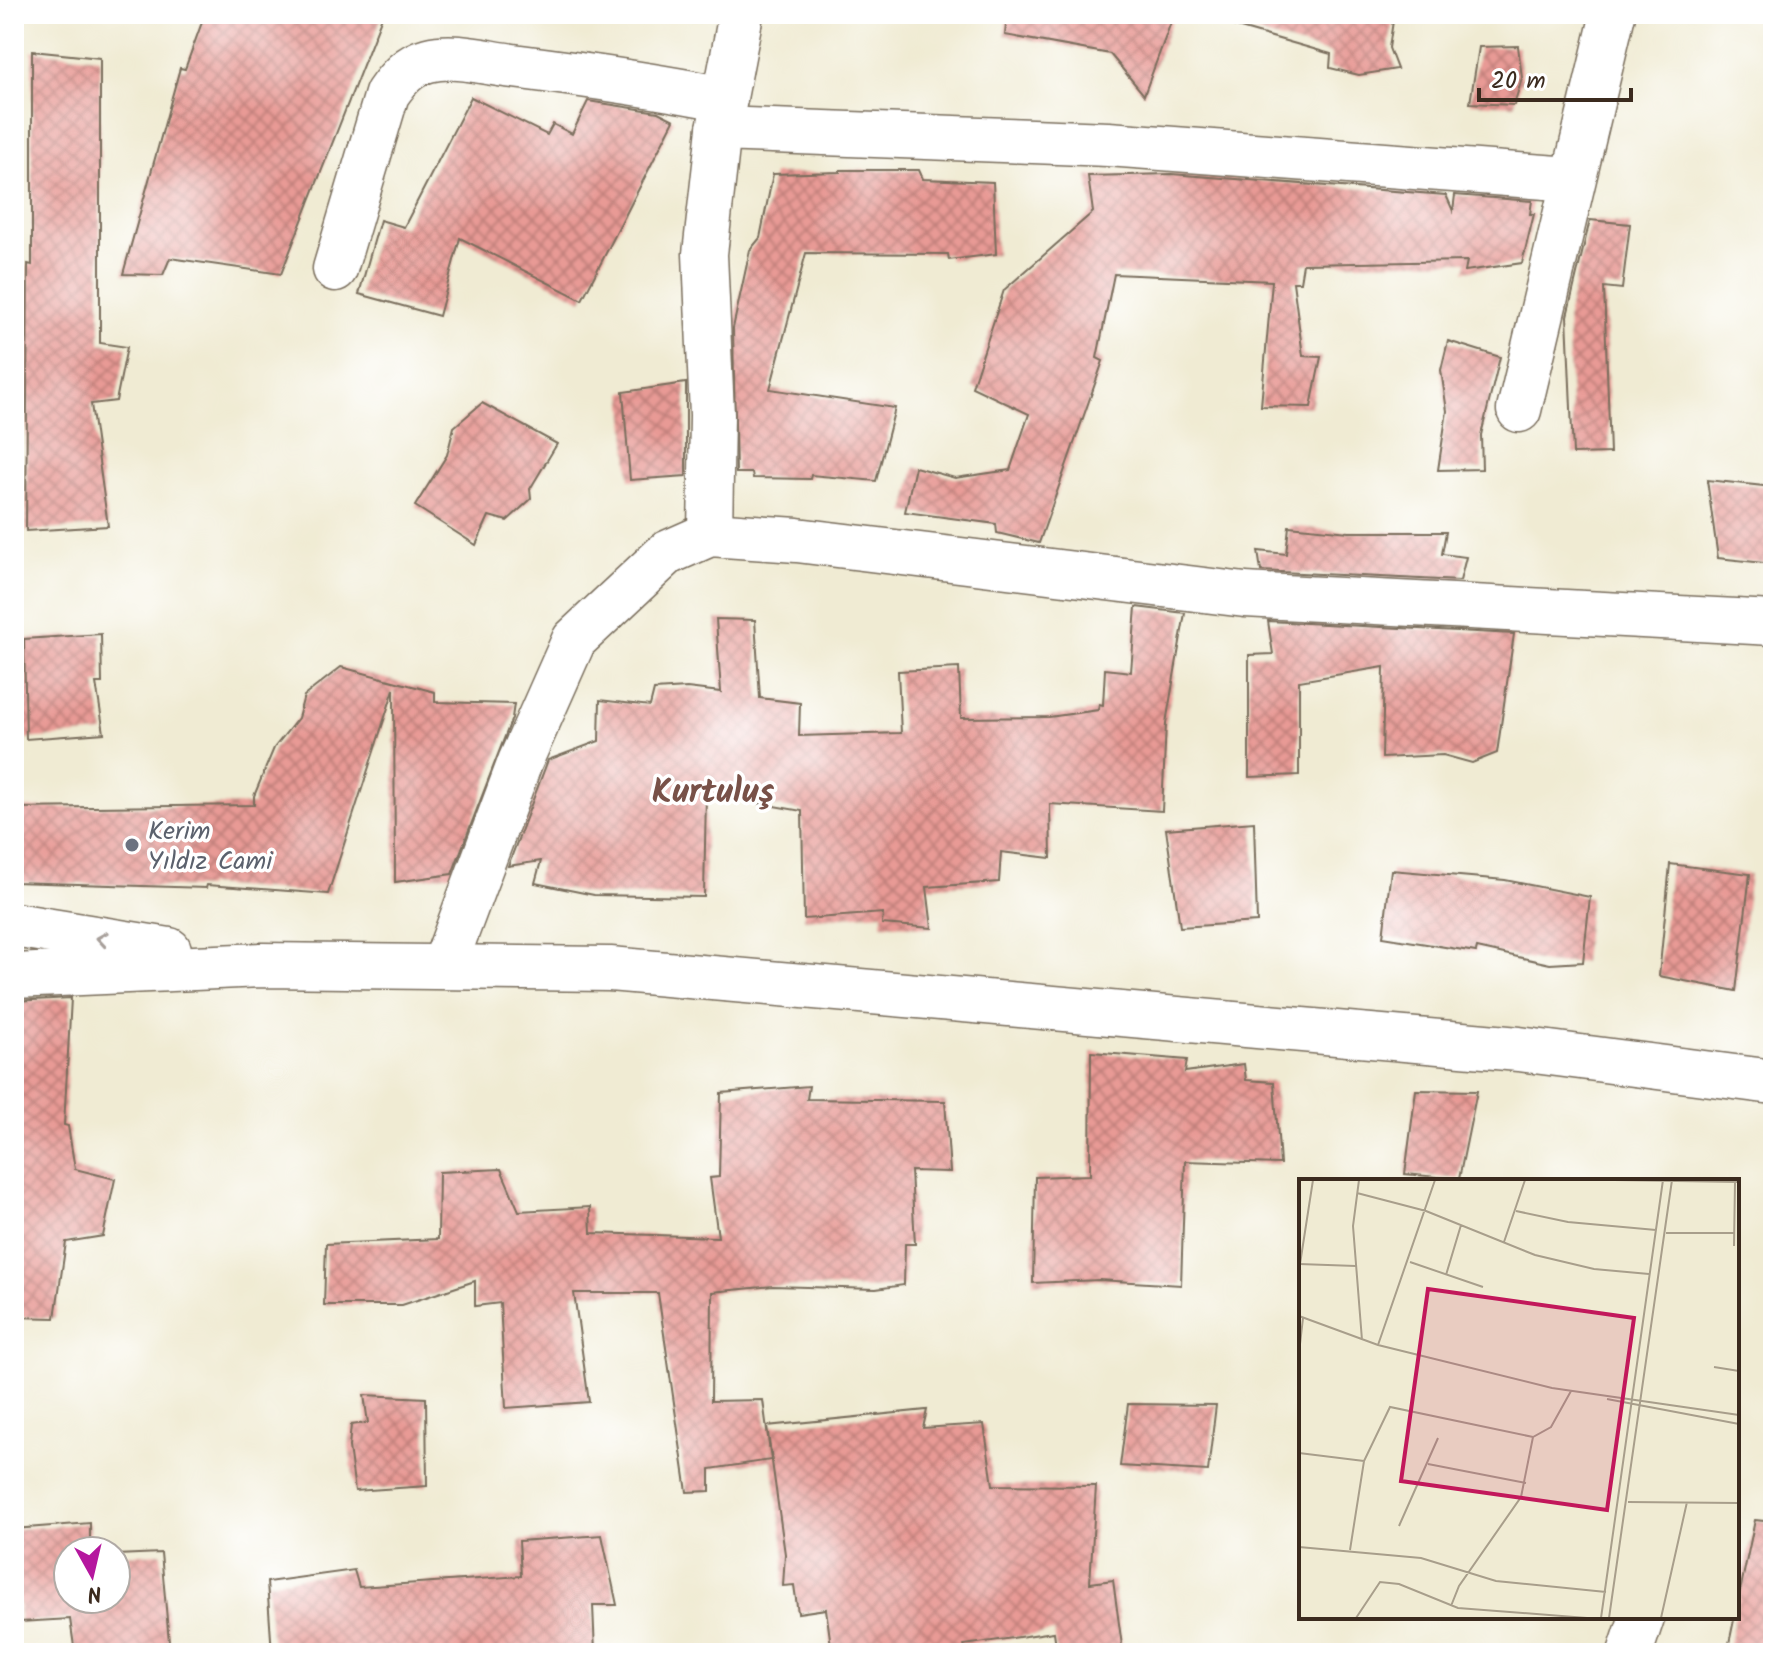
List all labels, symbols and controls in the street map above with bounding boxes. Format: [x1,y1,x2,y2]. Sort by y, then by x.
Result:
scale bar [1479,52,1631,102]
text: 20 m [1491,62,1546,101]
district label: Kurtuluş [652,766,774,820]
place label: Kerim Yıldız Cami [148,811,274,883]
marker: Kerim Yıldız Cami [123,836,141,854]
one-way arrow [95,931,109,948]
inset map [1299,1179,1739,1619]
north arrow [52,1535,132,1615]
text: N [85,1574,104,1611]

